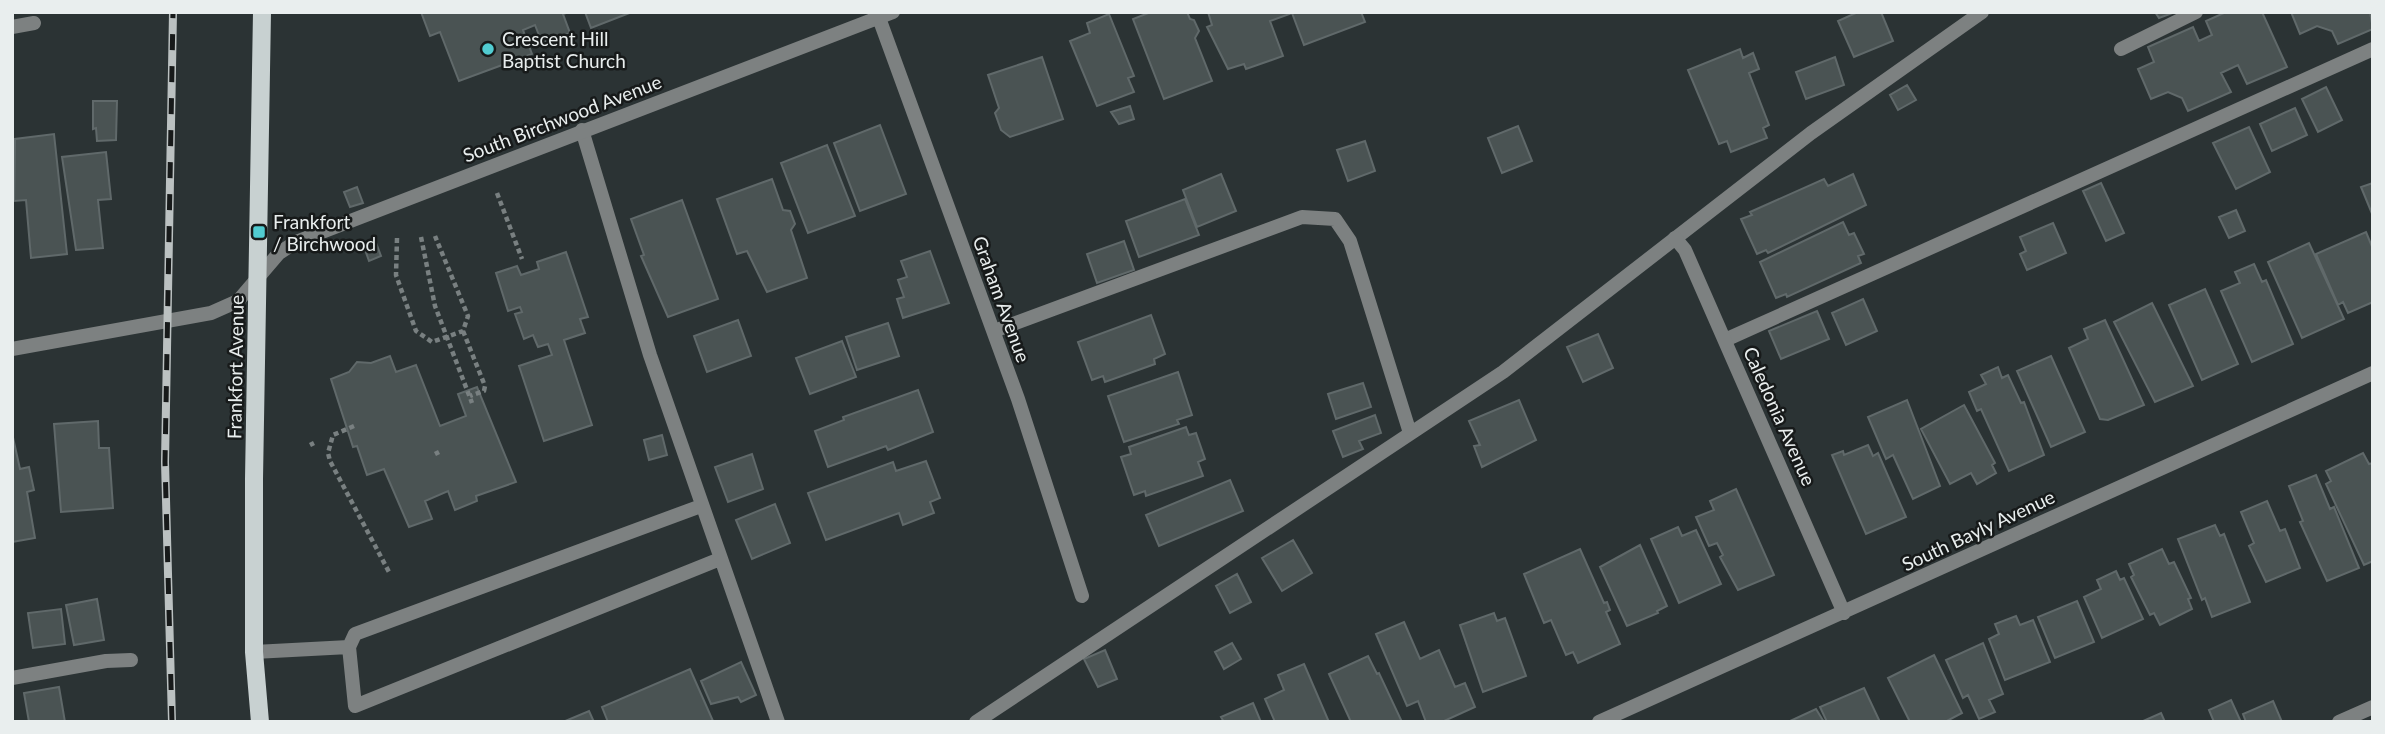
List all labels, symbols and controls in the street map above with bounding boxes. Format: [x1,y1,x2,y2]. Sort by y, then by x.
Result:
place label: Crescent Hill Baptist Church [502,27,626,72]
marker: Crescent Hill Baptist Church [480,41,496,57]
street label: South Birchwood Avenue [459,69,665,167]
place label: Frankfort / Birchwood [273,210,376,255]
marker: Frankfort / Birchwood [251,224,267,240]
street label: Graham Avenue [968,233,1036,365]
street label: Frankfort Avenue [222,295,248,439]
street label: Caledonia Avenue [1739,343,1821,489]
street label: South Bayly Avenue [1898,485,2058,575]

